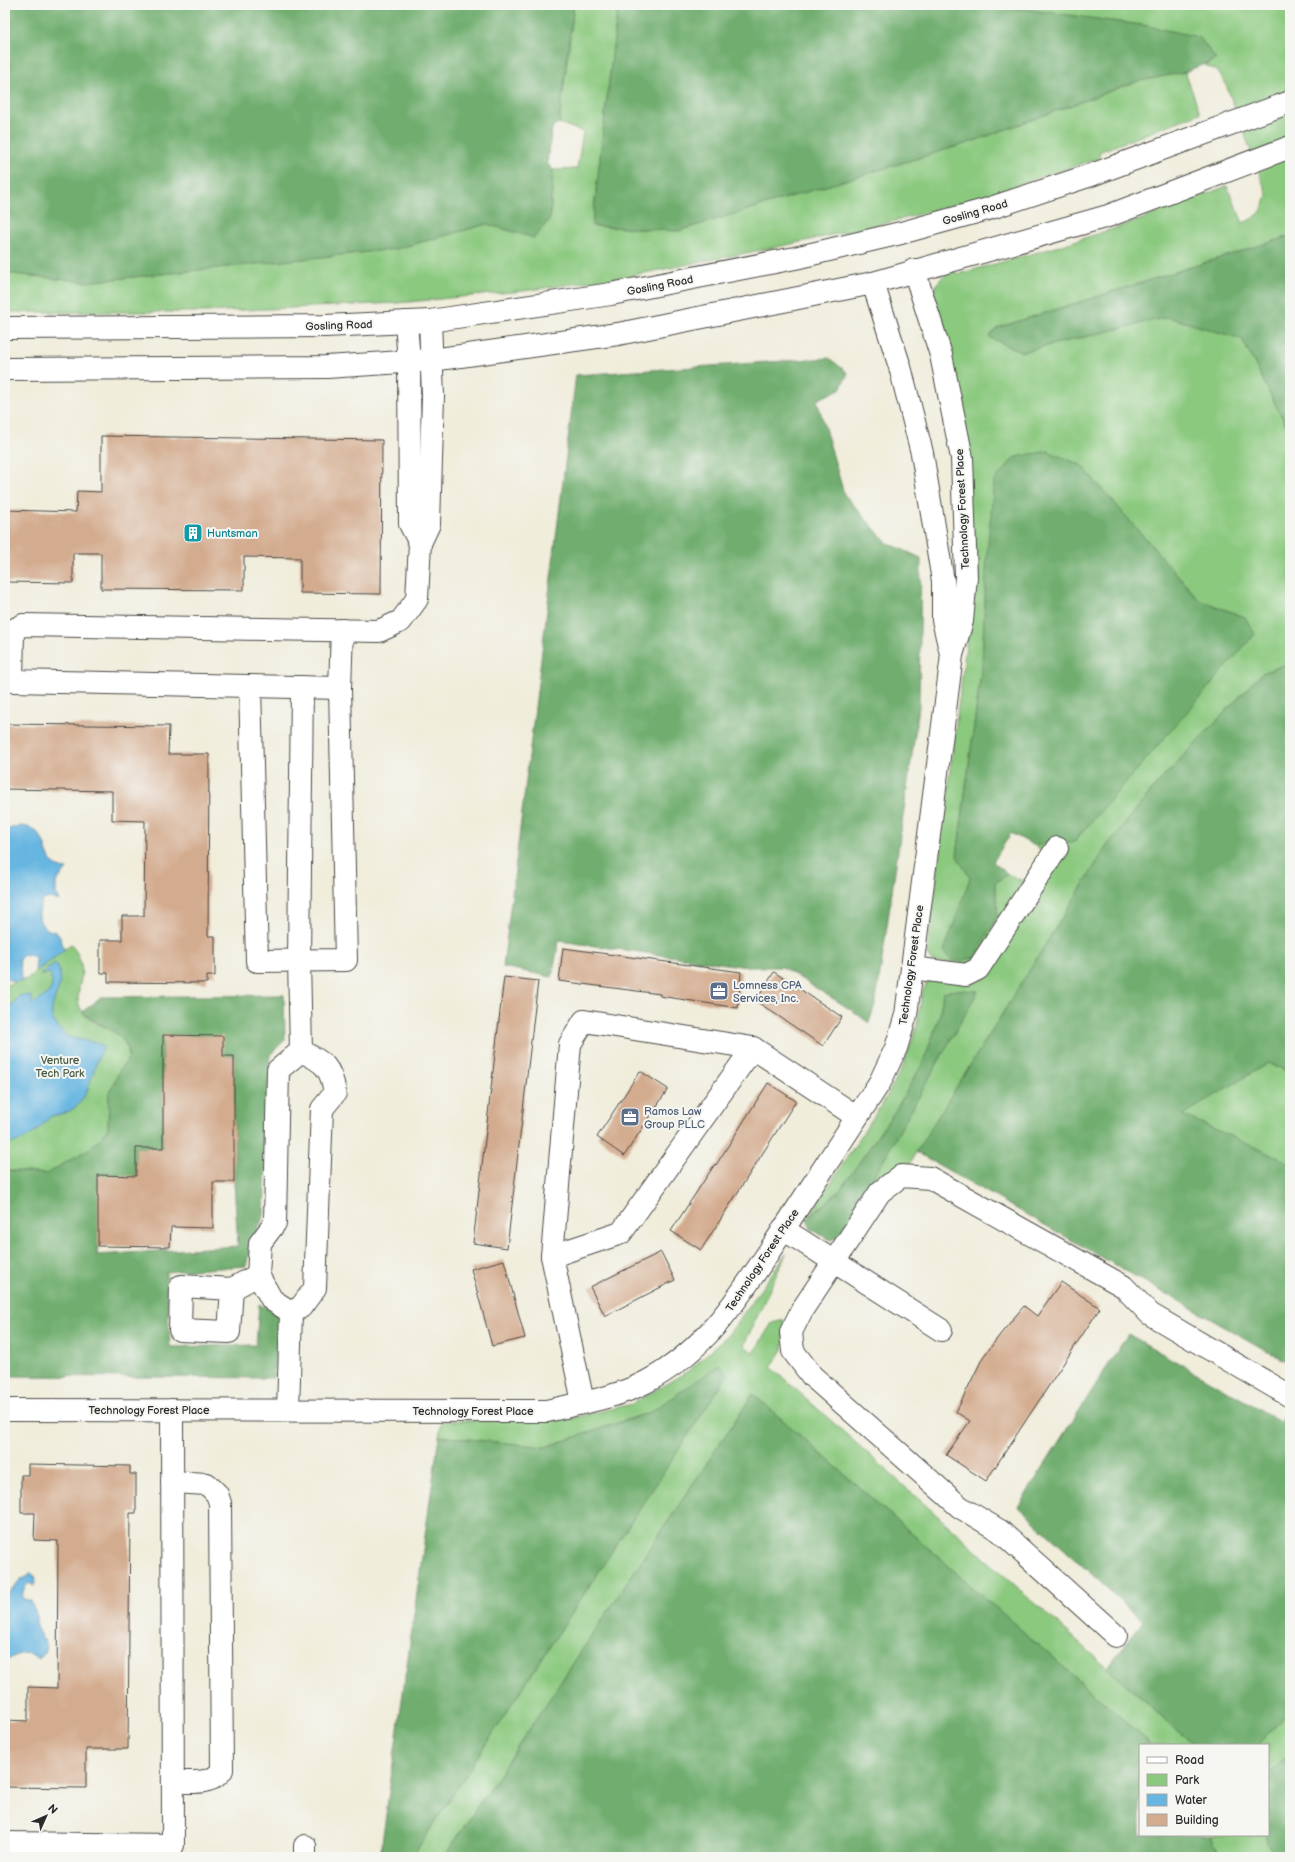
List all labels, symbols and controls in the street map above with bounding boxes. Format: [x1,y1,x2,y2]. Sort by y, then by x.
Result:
street label: Gosling Road [941,197,1009,228]
street label: Gosling Road [626,273,694,298]
street label: Gosling Road [305,318,373,333]
street label: Technology Forest Place [953,448,972,570]
building icon: Huntsman [182,522,204,544]
place label: Huntsman [207,527,258,540]
street label: Technology Forest Place [897,904,926,1026]
place label: Lomness CPA Services, Inc. [733,979,802,1005]
office icon: Lomness CPA Services, Inc. [708,980,730,1002]
park label: Venture Tech Park [36,1054,85,1080]
place label: Ramos Law Group PLLC [644,1105,705,1131]
office icon: Ramos Law Group PLLC [619,1106,641,1128]
street label: Technology Forest Place [723,1206,802,1314]
street label: Technology Forest Place [89,1404,210,1417]
street label: Technology Forest Place [413,1405,534,1418]
legend [1139,1744,1269,1836]
text: Road [1175,1753,1204,1768]
text: Park [1175,1773,1199,1788]
text: Water [1175,1793,1207,1808]
north arrow [26,1796,66,1836]
text: N [45,1802,60,1817]
text: Building [1175,1813,1219,1828]

